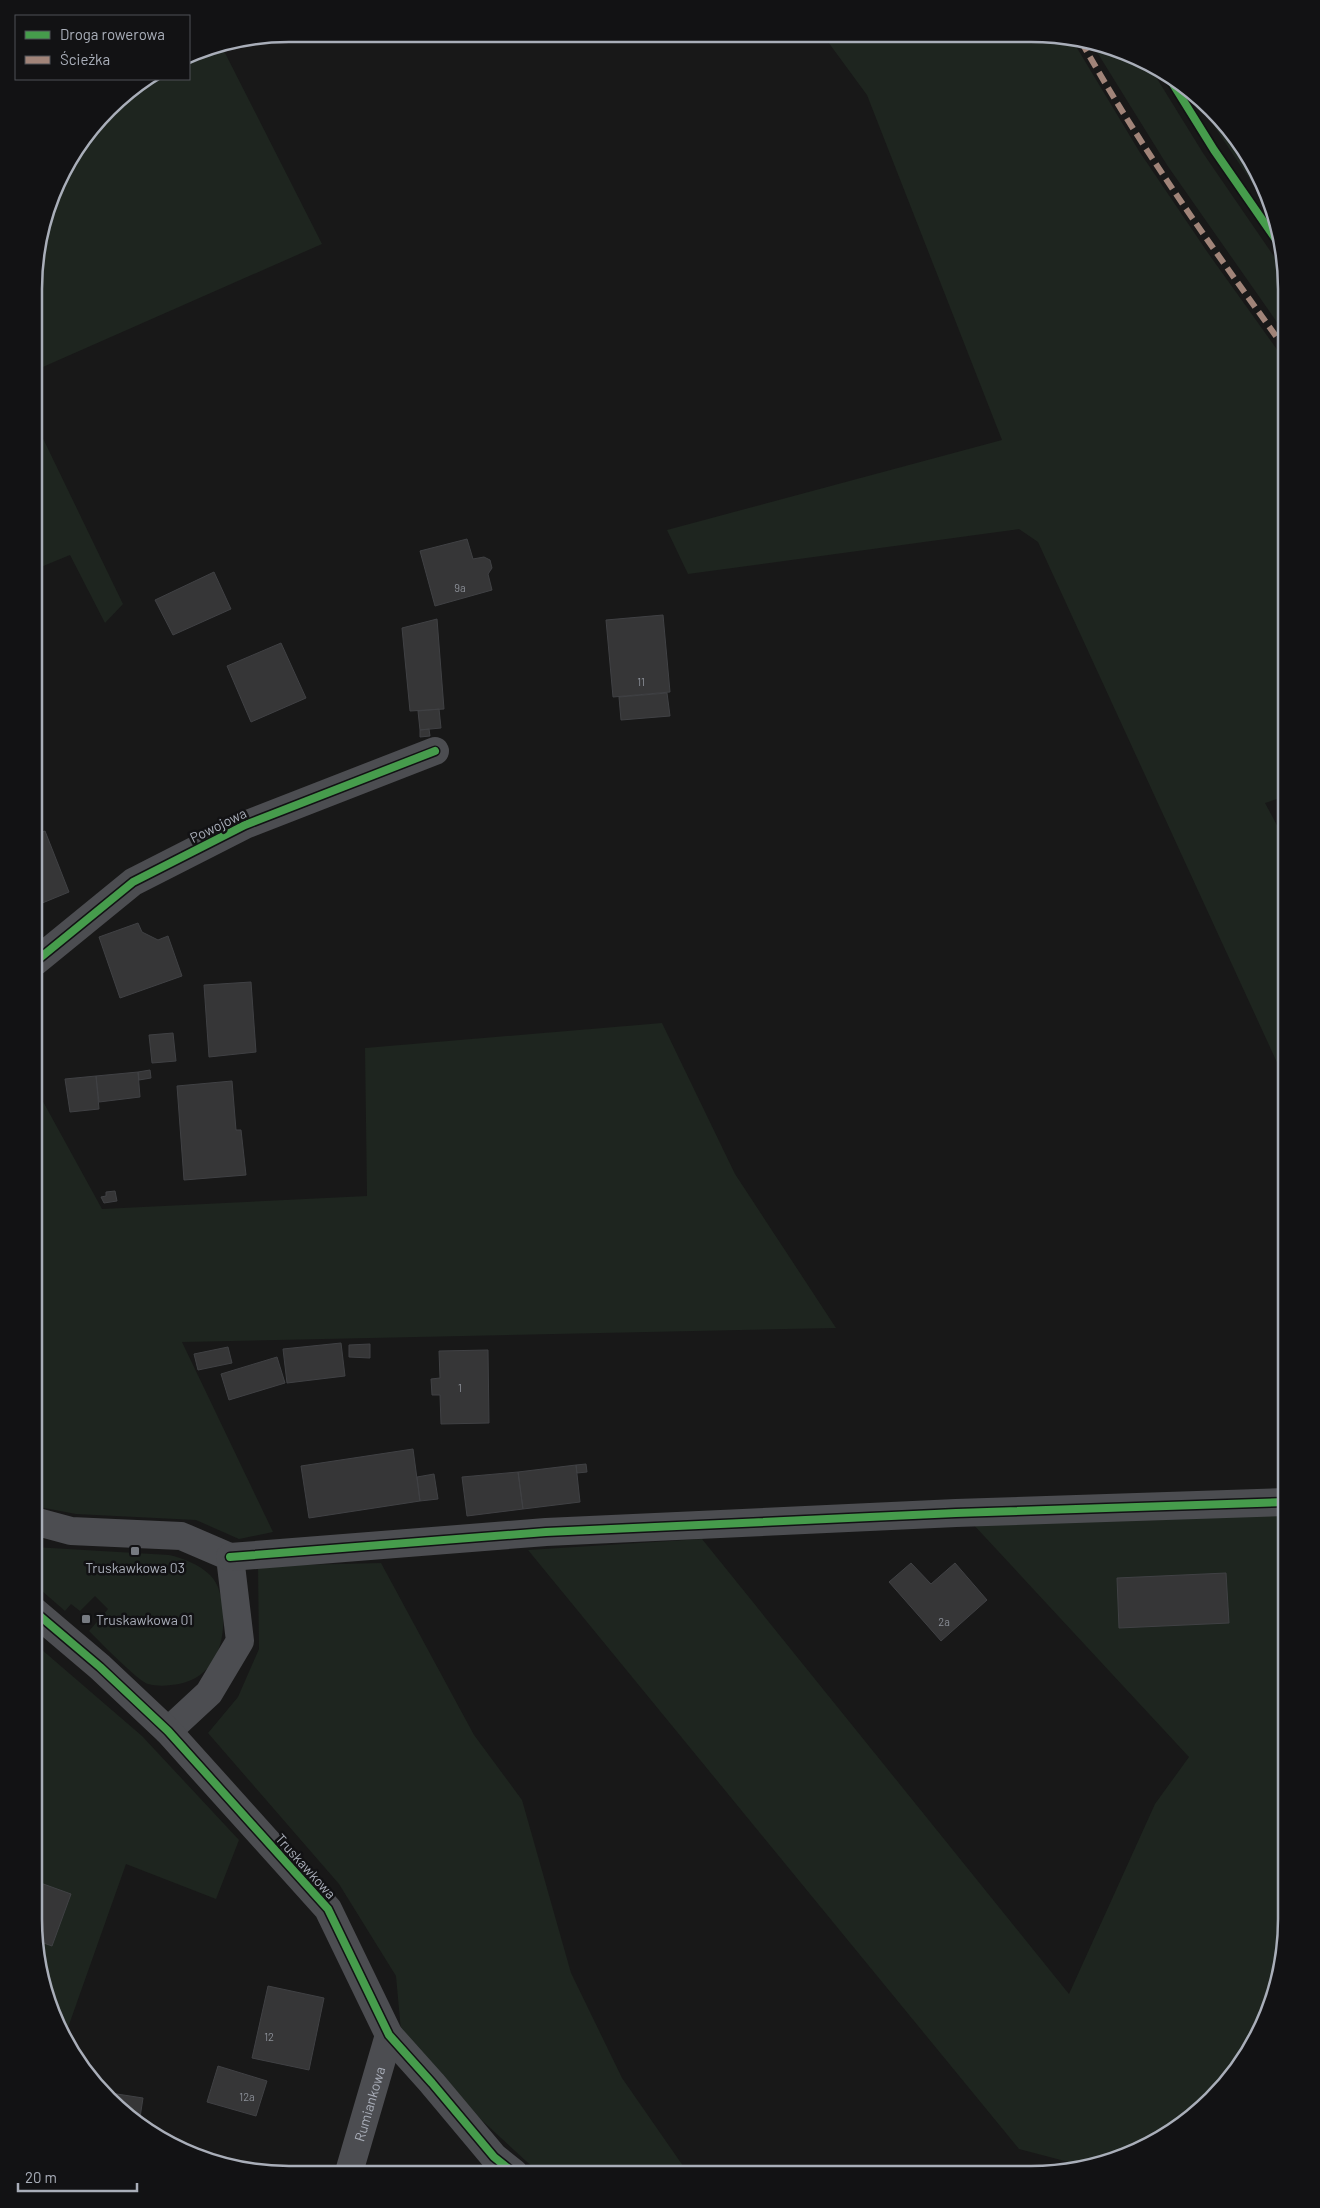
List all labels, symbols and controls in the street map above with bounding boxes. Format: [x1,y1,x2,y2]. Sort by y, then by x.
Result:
legend [15,15,190,80]
text: Droga rowerowa [60,25,165,43]
text: Ścieżka [60,50,110,68]
house number: 9a [454,581,466,594]
house number: 11 [637,675,645,688]
street label: Powojowa [187,804,249,846]
house number: 1 [458,1381,462,1394]
marker: Truskawkowa 03 [129,1545,141,1557]
place label: Truskawkowa 03 [85,1559,185,1576]
place label: Truskawkowa 01 [96,1611,193,1628]
marker: Truskawkowa 01 [80,1613,92,1625]
house number: 2a [938,1615,950,1628]
street label: Truskawkowa [272,1830,340,1902]
house number: 12 [264,2030,274,2043]
street label: Rumiankowa [350,2064,388,2143]
house number: 12a [239,2090,255,2103]
scale bar [18,2160,136,2192]
text: 20 m [25,2168,57,2186]

